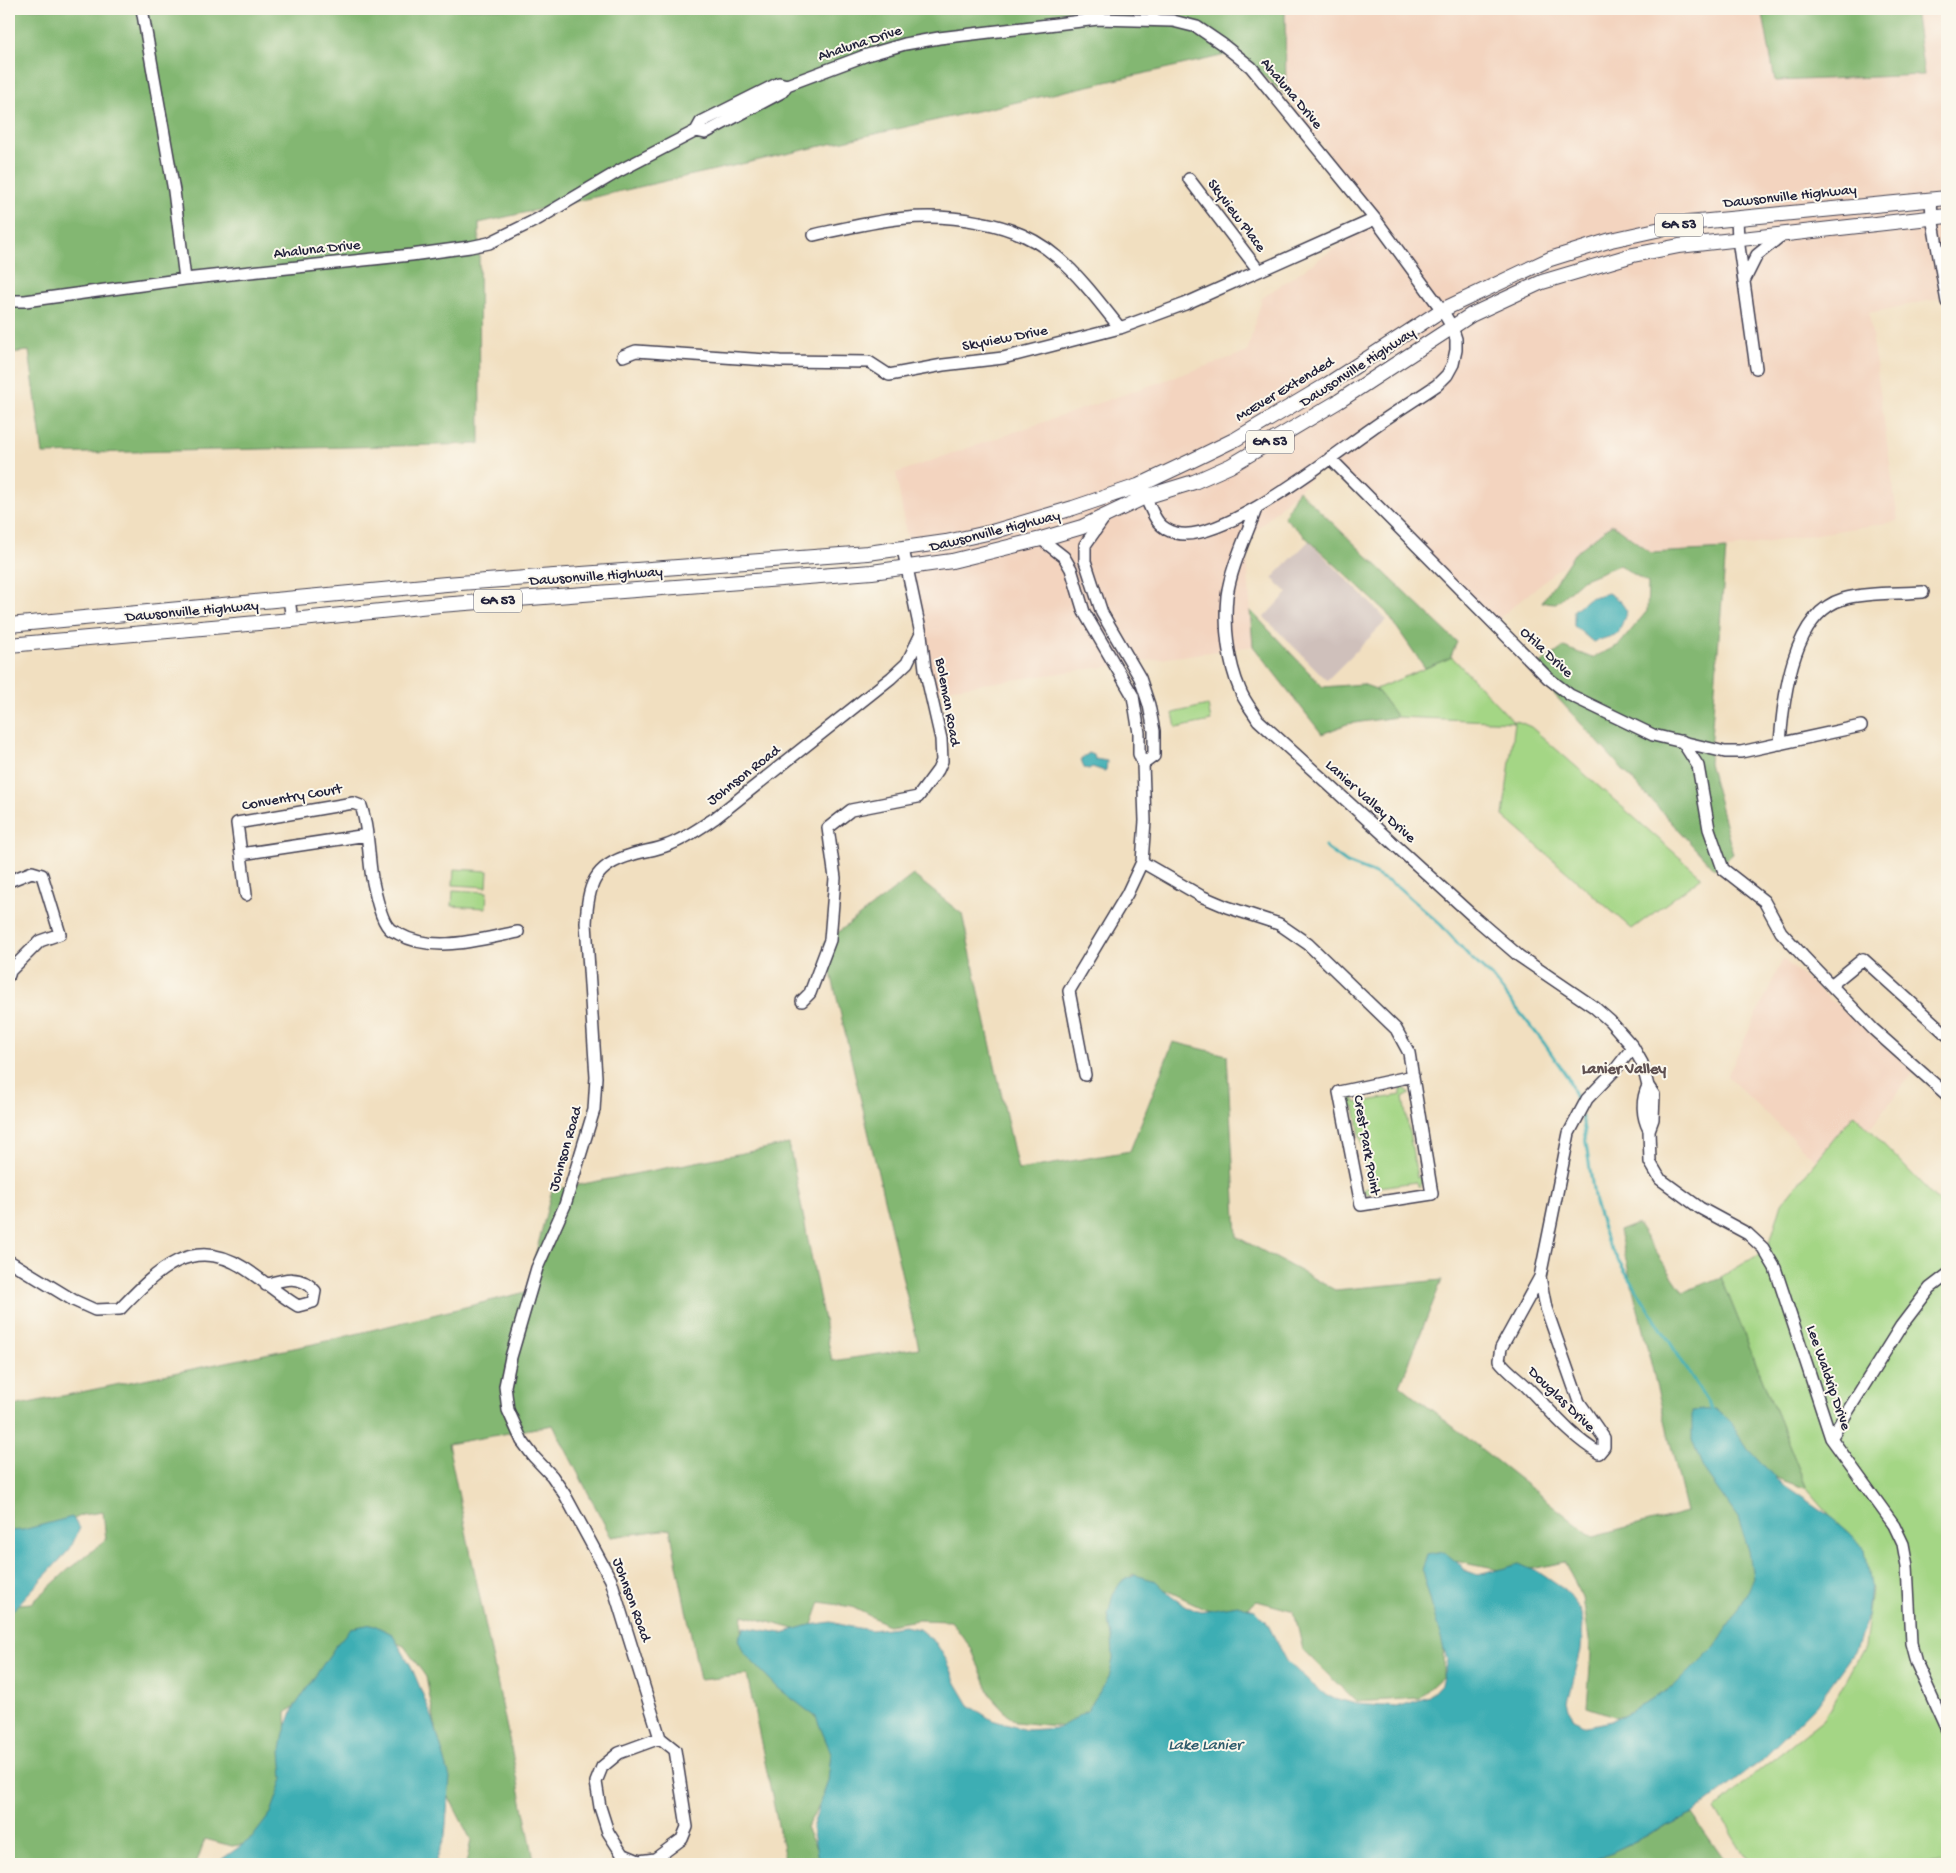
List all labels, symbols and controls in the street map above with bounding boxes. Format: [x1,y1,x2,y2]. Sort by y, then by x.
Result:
street label: Ahaluna Drive [816,22,905,66]
street label: Ahaluna Drive [1256,55,1326,133]
street label: Skyview Place [1203,176,1269,256]
street label: Dawsonville Highway [1722,181,1858,213]
road number: GA 53 [1655,214,1703,236]
street label: Ahaluna Drive [273,236,362,264]
street label: Skyview Drive [961,322,1049,356]
street label: Dawsonville Highway [1296,324,1419,412]
street label: McEver Extended [1233,353,1339,426]
road number: GA 53 [1246,431,1294,454]
street label: Dawsonville Highway [927,507,1063,557]
street label: Dawsonville Highway [528,563,664,591]
road number: GA 53 [474,590,522,612]
street label: Dawsonville Highway [124,597,260,627]
street label: Otila Drive [1516,624,1577,682]
street label: Boleman Road [930,656,964,749]
street label: Johnson Road [704,741,785,810]
street label: Lanier Valley Drive [1321,757,1419,847]
street label: Conventry Court [241,780,345,816]
district label: Lanier Valley [1582,1061,1666,1080]
street label: Crest Park Point [1348,1094,1384,1198]
street label: Johnson Road [545,1103,587,1194]
street label: Lee Waldrip Drive [1802,1323,1854,1433]
street label: Douglas Drive [1523,1363,1599,1437]
street label: Johnson Road [608,1556,655,1645]
water label: Lake Lanier [1168,1737,1245,1756]

